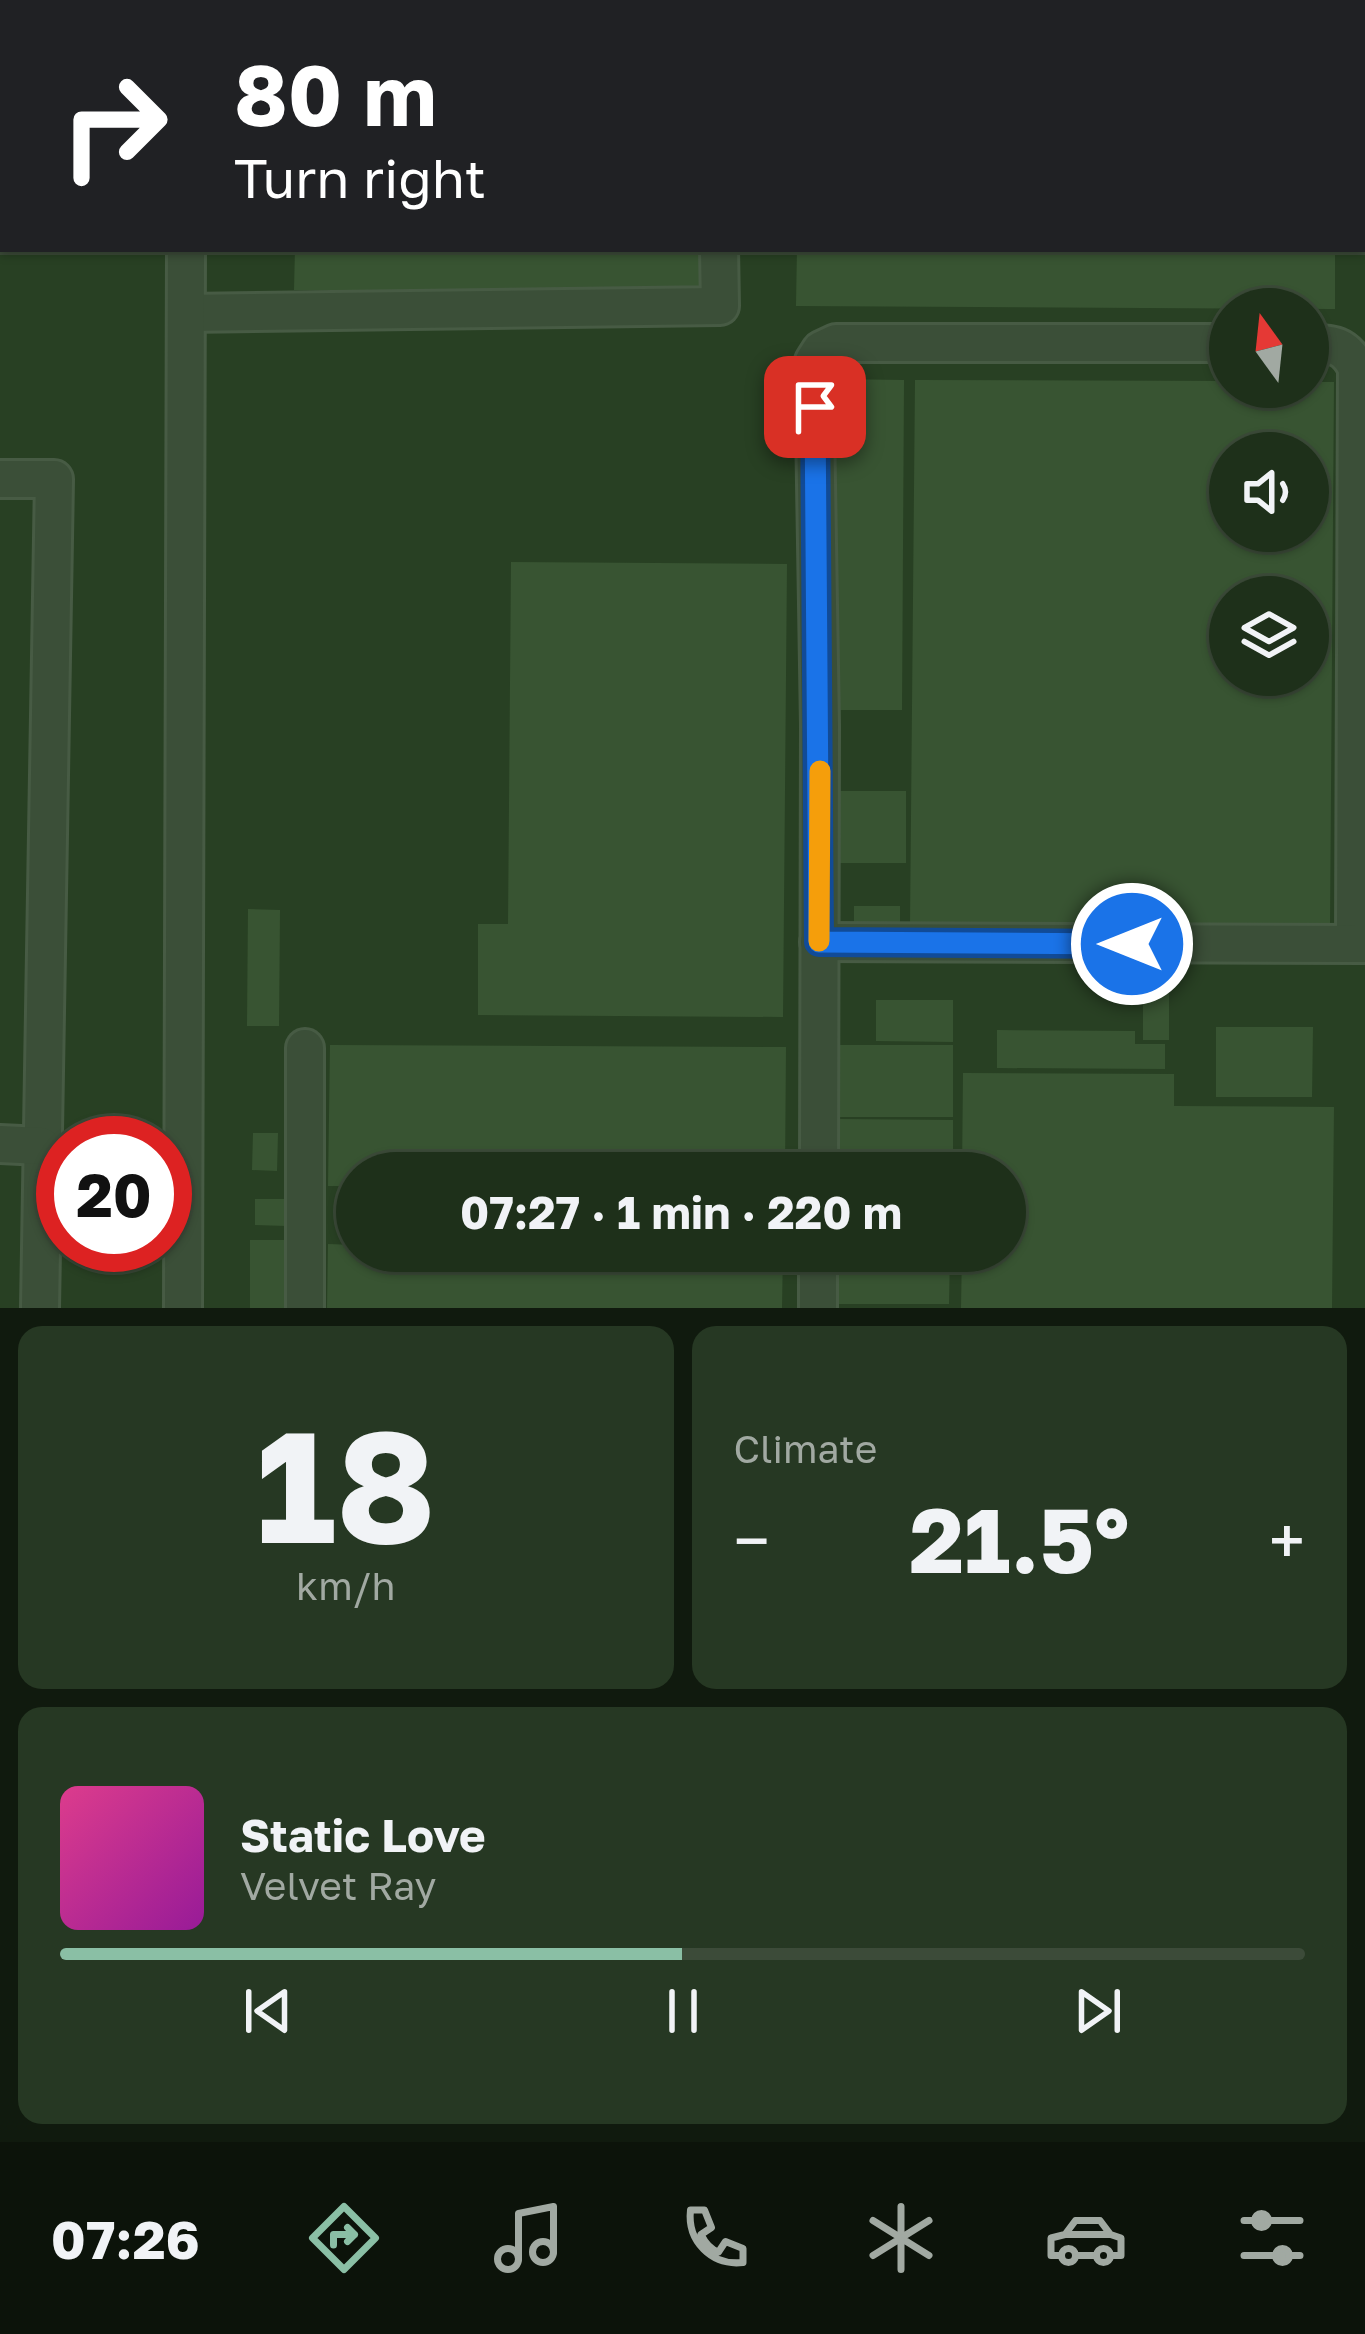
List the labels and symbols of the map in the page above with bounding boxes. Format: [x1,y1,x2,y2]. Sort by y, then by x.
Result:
north arrow [1209,288,1329,408]
pin [764,356,866,458]
position arrow [1069,881,1195,1007]
speed limit sign: 20 [36,1116,192,1272]

